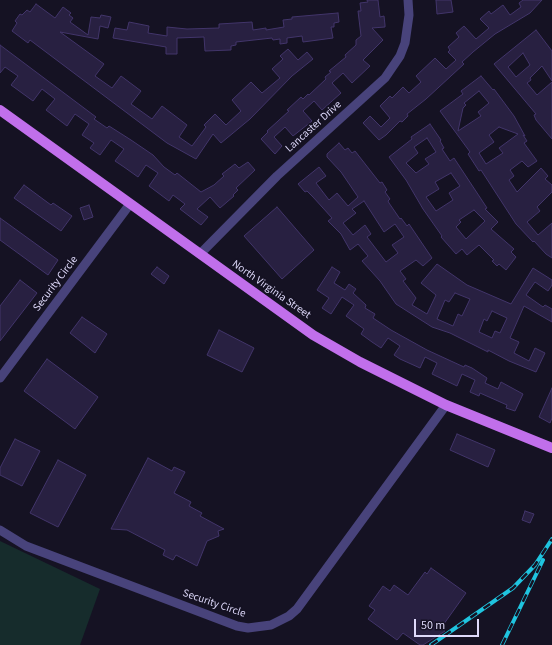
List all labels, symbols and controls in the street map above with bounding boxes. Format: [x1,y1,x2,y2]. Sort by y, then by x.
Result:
street label: Lancaster Drive [283,98,345,156]
street label: Security Circle [31,254,81,314]
street label: North Virginia Street [229,258,313,322]
street label: Security Circle [181,587,247,621]
scale bar [416,611,481,637]
text: 50 m [421,617,445,634]

